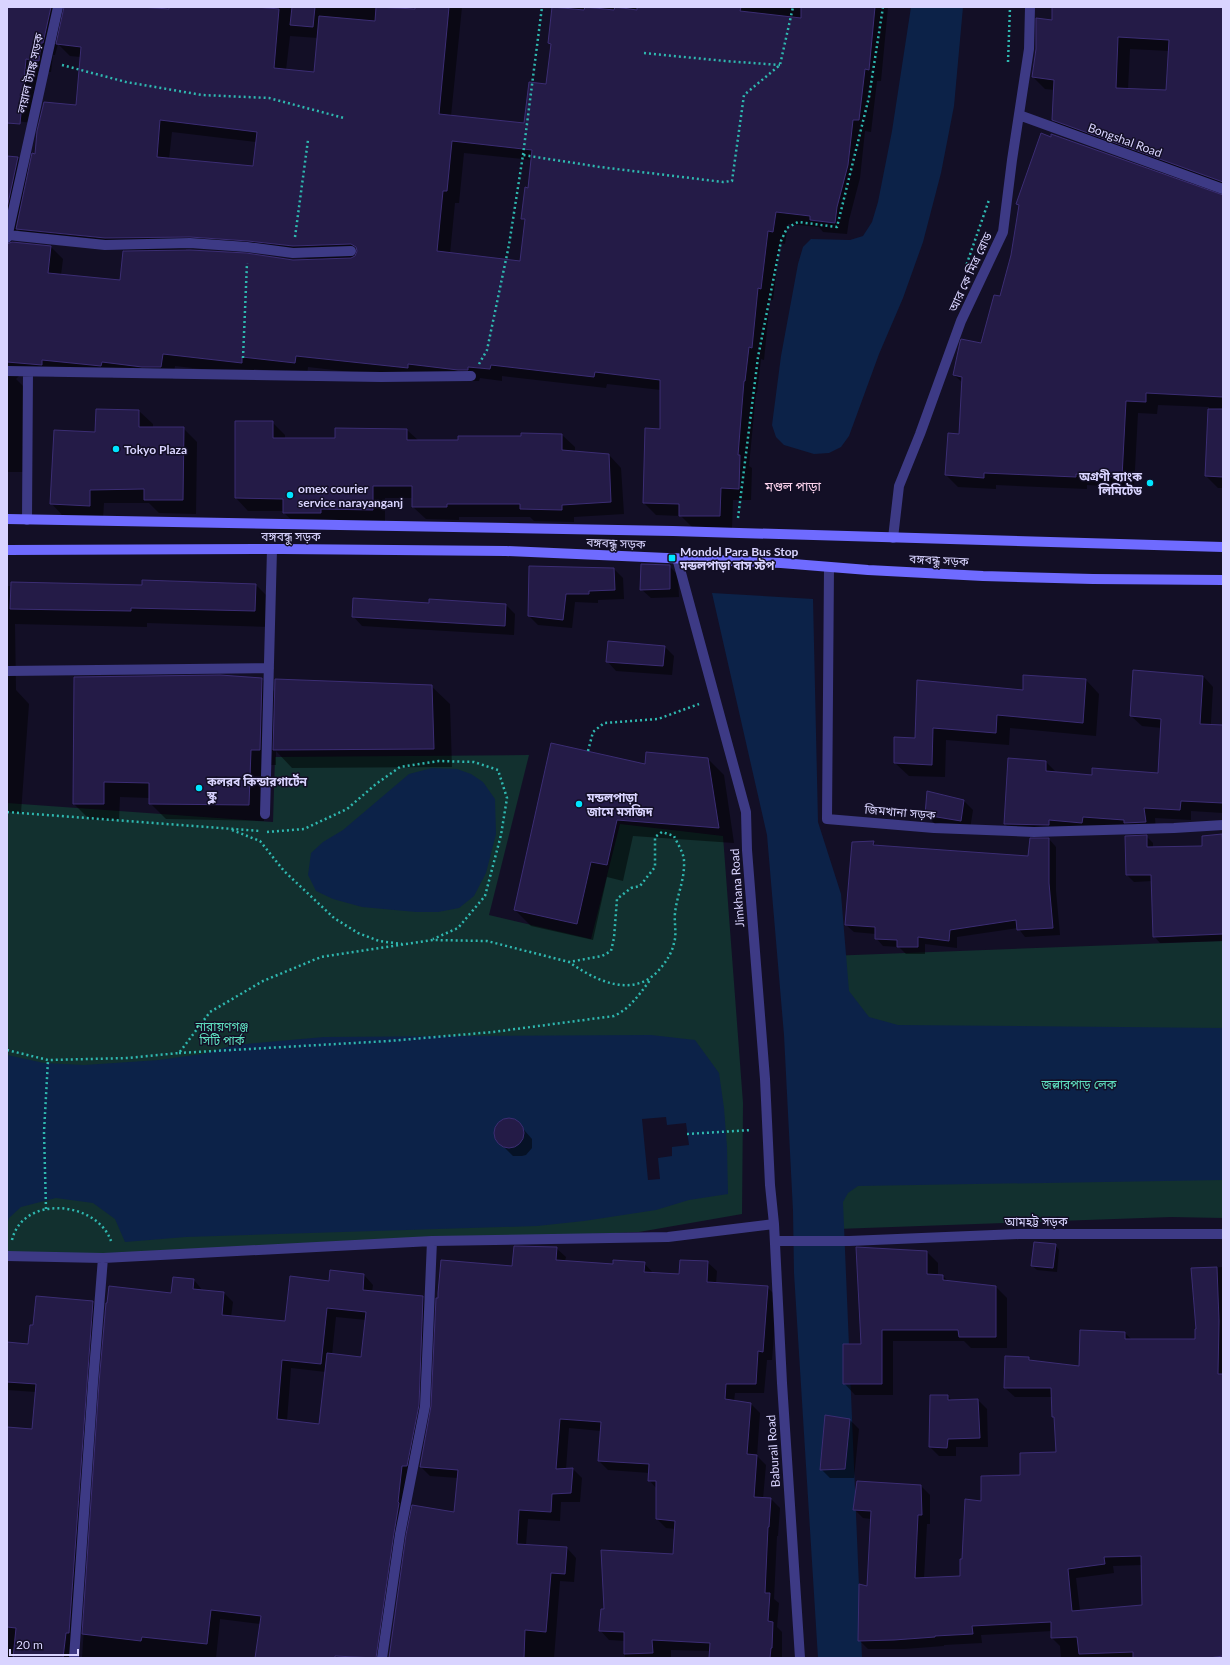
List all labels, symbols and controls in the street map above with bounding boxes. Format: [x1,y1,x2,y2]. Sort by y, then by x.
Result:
street label: লয়াল ট্যাঙ্ক সড়ক [13,31,47,115]
street label: Bongshal Road [1086,120,1164,160]
street label: আর কে মিত্র রোড [945,229,995,315]
place label: Tokyo Plaza [124,442,187,457]
marker: Tokyo Plaza [111,444,121,454]
place label: অগ্রণী ব্যাংক লিমিটেড [1078,469,1142,498]
district label: মণ্ডল পাড়া [764,478,822,494]
marker: অগ্রণী ব্যাংক লিমিটেড [1145,478,1155,488]
place label: omex courier service narayanganj [298,481,403,510]
marker: omex courier service narayanganj [285,490,295,500]
street label: বঙ্গবন্ধু সড়ক [260,529,321,546]
street label: বঙ্গবন্ধু সড়ক [585,534,646,554]
place label: Mondol Para Bus Stop মন্ডলপাড়া বাস স্টপ [679,544,799,573]
street label: বঙ্গবন্ধু সড়ক [908,551,969,571]
marker: Mondol Para Bus Stop মন্ডলপাড়া বাস স্টপ [667,553,677,563]
place label: কলরব কিন্ডারগার্টেন স্কুল [206,773,308,804]
marker: কলরব কিন্ডারগার্টেন স্কুল [194,783,204,793]
place label: মন্ডলপাড়া জামে মসজিদ [586,790,653,819]
marker: মন্ডলপাড়া জামে মসজিদ [574,799,584,809]
street label: জিমখানা সড়ক [863,801,936,823]
street label: Jimkhana Road [727,848,747,928]
park label: নারায়ণগঞ্জ সিটি পার্ক [195,1019,248,1048]
park label: জল্লারপাড় লেক [1041,1077,1117,1092]
street label: আমহট্ট সড়ক [1003,1214,1068,1229]
street label: Baburail Road [763,1414,783,1488]
scale bar [10,1631,78,1657]
text: 20 m [16,1637,43,1652]

